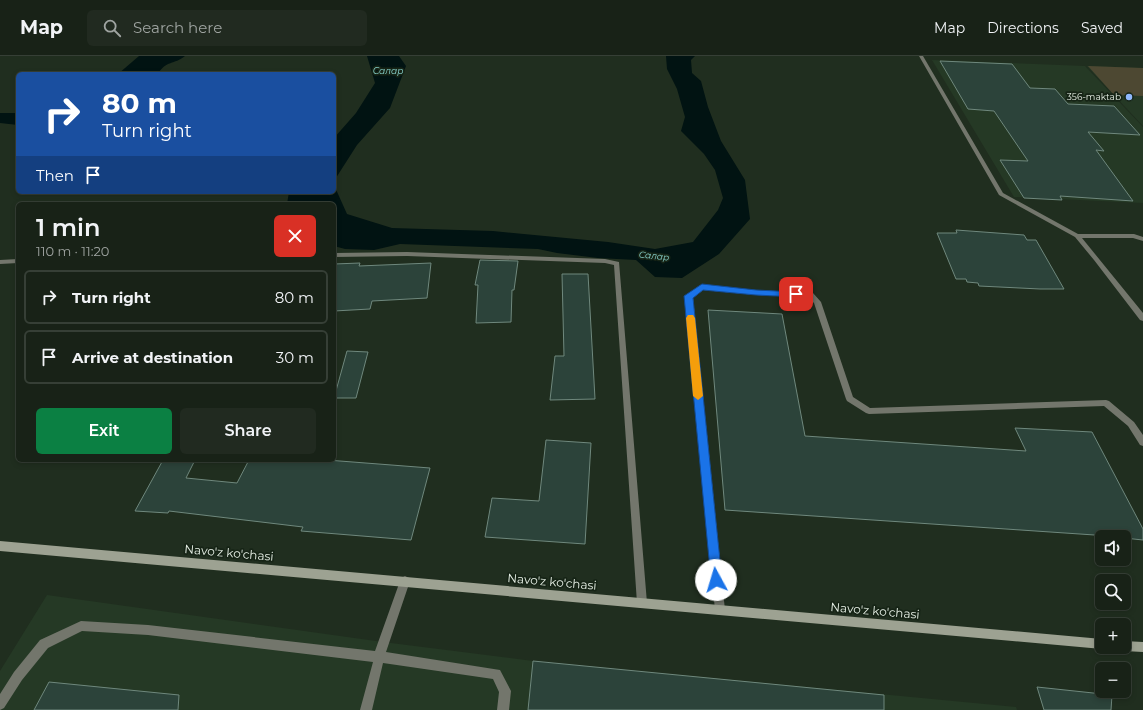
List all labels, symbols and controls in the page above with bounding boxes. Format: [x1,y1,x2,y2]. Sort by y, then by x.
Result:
search box [87,10,367,46]
text: Map [20,16,63,39]
icon: search [101,17,123,39]
text: Search here [133,18,222,37]
text: Map [934,19,965,37]
text: Directions [987,19,1059,37]
text: Saved [1081,19,1123,37]
water label: Салар [373,65,403,76]
text: 80 m [102,86,177,120]
icon: right [36,88,88,140]
place label: 356-maktab [1067,91,1121,102]
marker: 356-maktab [1124,92,1134,102]
text: Turn right [102,120,192,142]
icon: arrive [82,164,104,186]
text: Then [36,166,74,185]
text: 1 min [36,213,100,242]
button: close [274,215,316,257]
text: 110 m · 11:20 [36,243,109,259]
water label: Салар [638,248,670,263]
pin [779,277,813,311]
icon: arrive [785,283,807,305]
icon: right [38,286,60,308]
text: Turn right [72,288,151,307]
text: 80 m [275,288,314,307]
icon: arrive [38,346,60,368]
text: Arrive at destination [72,348,233,367]
text: 30 m [276,348,314,367]
button: Exit [36,408,172,454]
button: Share [180,408,316,454]
map controls [1095,530,1131,698]
button: sound [1095,530,1131,566]
street label: Navo'z ko'chasi [184,541,274,564]
position arrow [695,559,737,601]
street label: Navo'z ko'chasi [507,570,597,593]
button: search [1095,574,1131,610]
street label: Navo'z ko'chasi [830,599,920,622]
button: + [1095,618,1131,654]
button: − [1095,662,1131,698]

